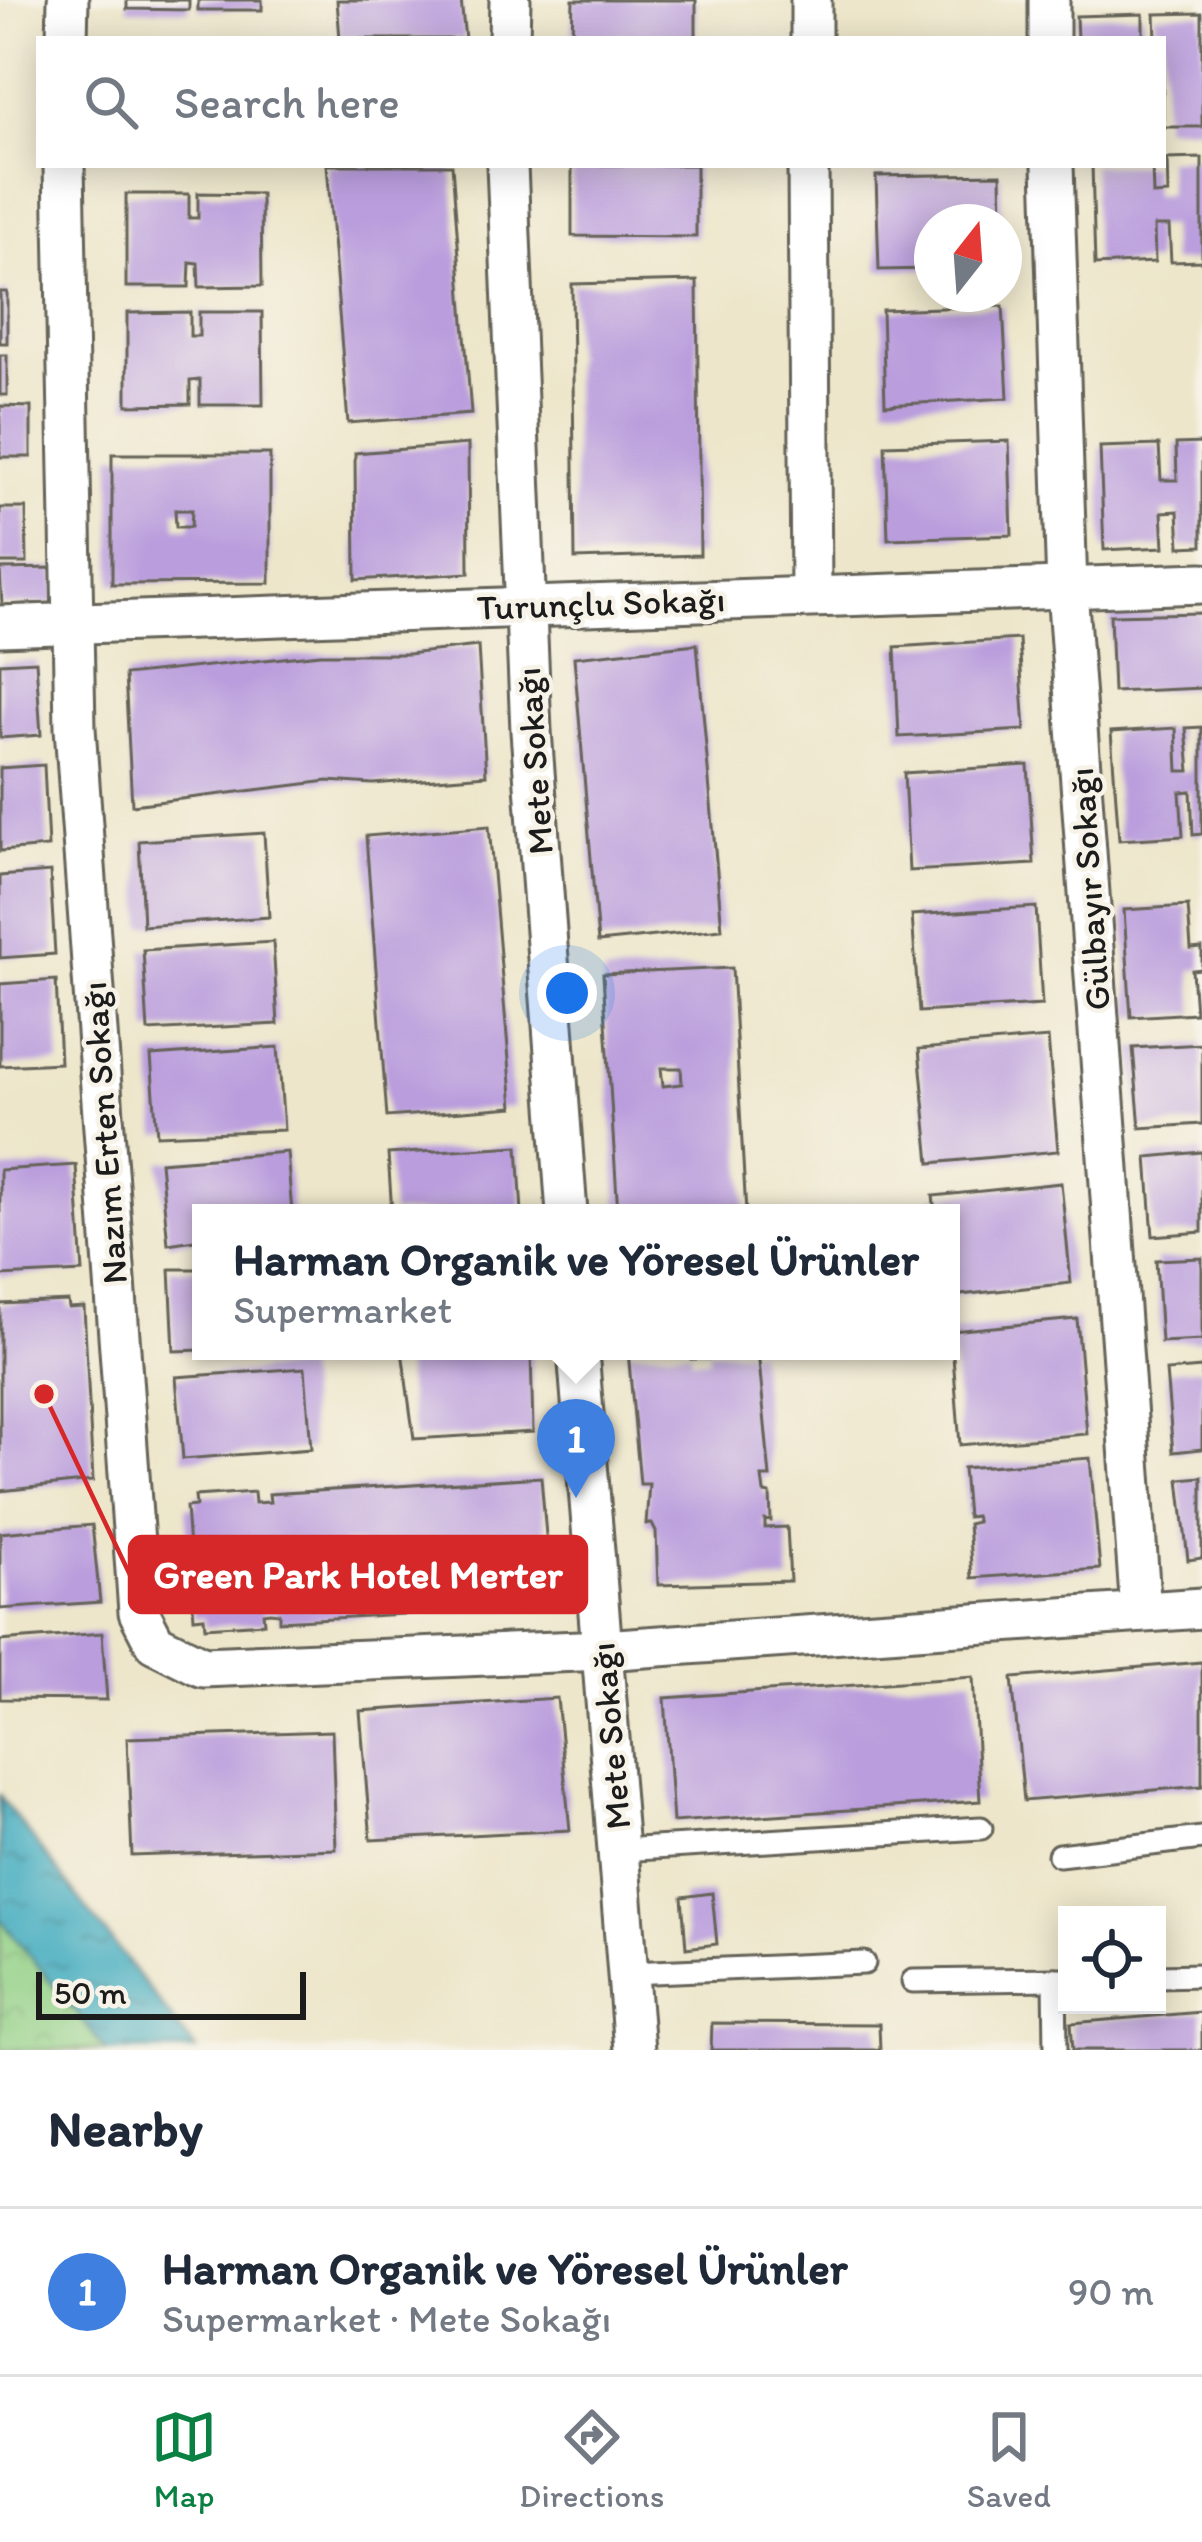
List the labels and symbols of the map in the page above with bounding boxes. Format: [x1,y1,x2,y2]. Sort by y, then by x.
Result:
north arrow [914,204,1022,312]
street label: Turunçlu Sokağı [476,577,726,629]
street label: Mete Sokağı [506,666,562,856]
street label: Gülbayır Sokağı [1059,766,1119,1012]
your location [537,963,597,1023]
street label: Nazım Erten Sokağı [72,980,136,1286]
pin: 1 [537,1399,615,1498]
callout: Green Park Hotel Merter [130,1537,586,1612]
text: Green Park Hotel Merter [153,1551,563,1598]
street label: Mete Sokağı [580,1641,640,1831]
scale bar [36,1966,306,2019]

